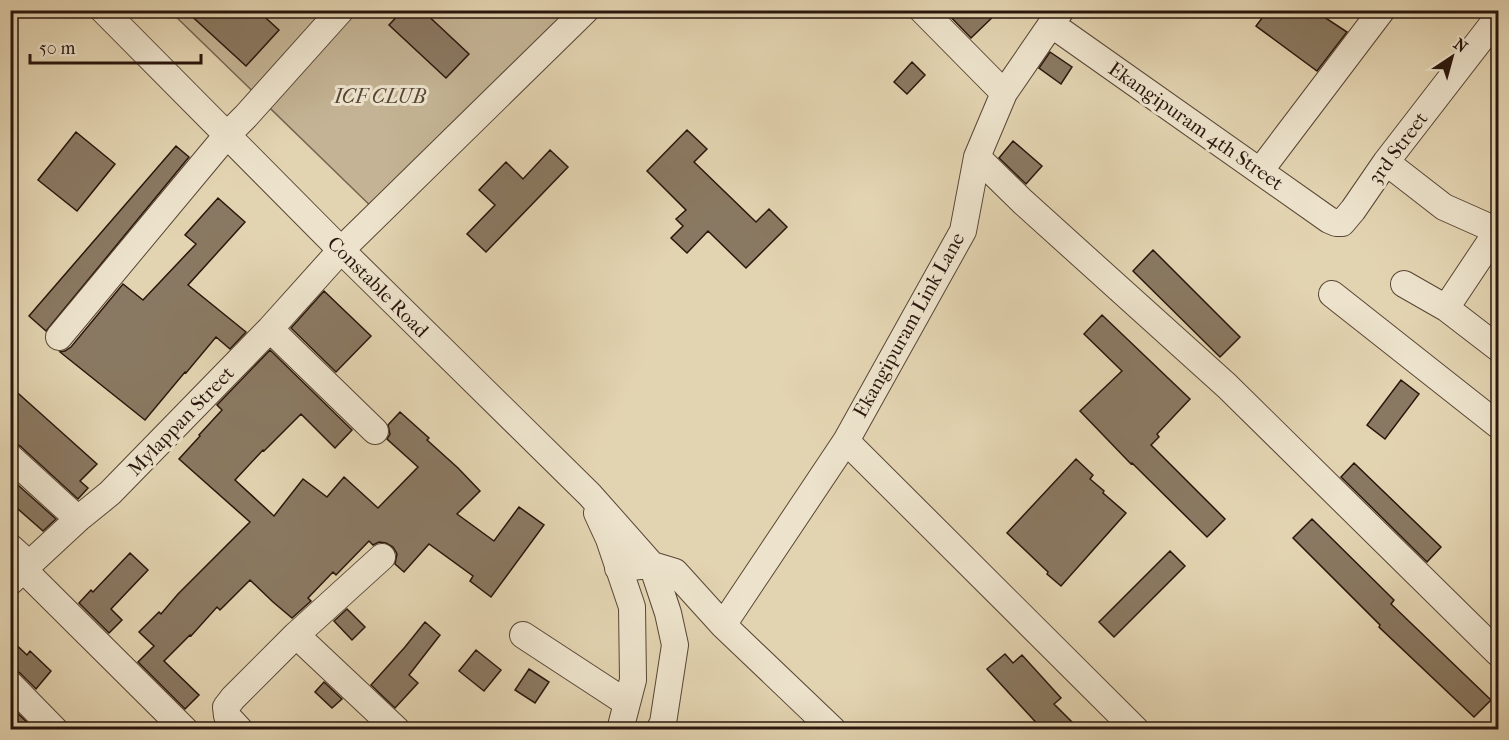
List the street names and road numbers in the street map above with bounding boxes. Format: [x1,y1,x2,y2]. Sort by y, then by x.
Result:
street label: Ekangipuram 4th Street [1104,57,1288,195]
street label: 3rd Street [1363,107,1433,189]
street label: Ekangipuram Link Lane [849,229,969,421]
street label: Constable Road [323,232,434,343]
street label: Mylappan Street [123,362,239,480]

